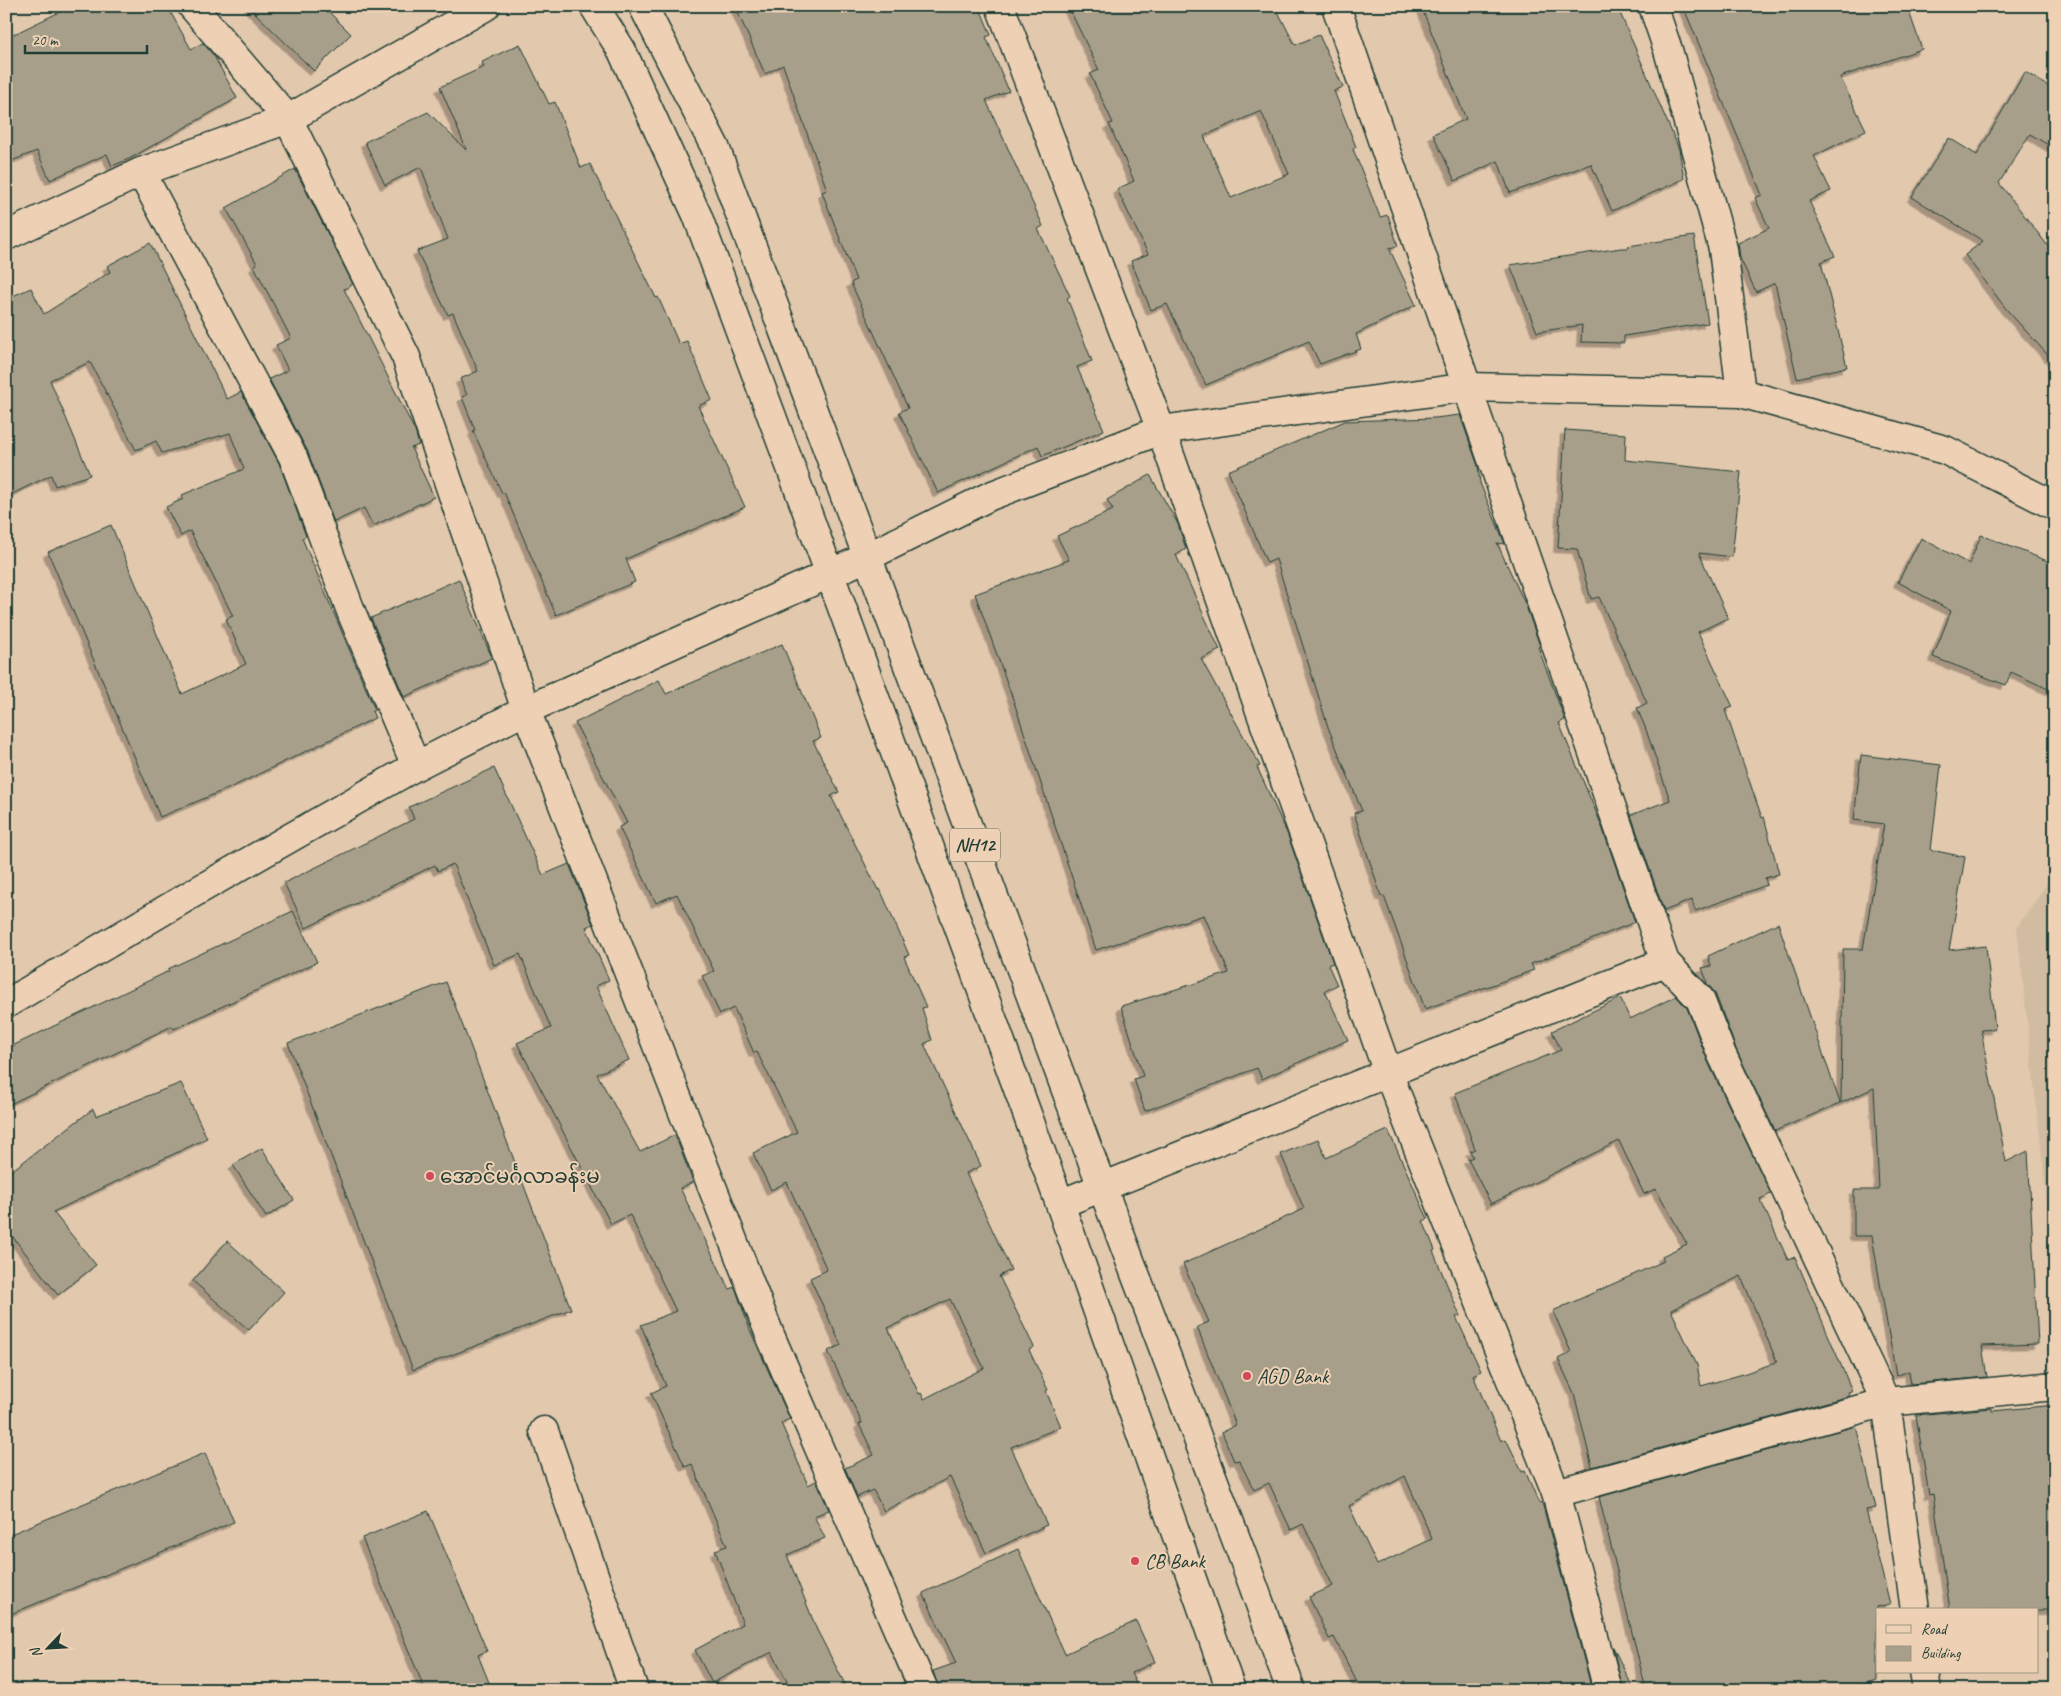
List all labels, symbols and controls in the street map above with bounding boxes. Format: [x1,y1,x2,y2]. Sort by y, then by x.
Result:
scale bar [25,22,148,54]
text: 20 m [32,31,59,50]
road number: NH12 [950,828,1000,862]
place label: အောင်မင်္ဂလာခန်းမ [440,1162,600,1192]
marker: အောင်မင်္ဂလာခန်းမ [424,1170,436,1182]
place label: AGD Bank [1257,1364,1330,1389]
marker: AGD Bank [1241,1370,1253,1382]
place label: CB Bank [1145,1549,1207,1574]
marker: CB Bank [1129,1555,1141,1567]
legend [1876,1608,2038,1674]
text: Road [1921,1620,1948,1639]
north arrow [22,1624,72,1674]
text: N [26,1644,46,1661]
text: Building [1921,1644,1961,1663]

